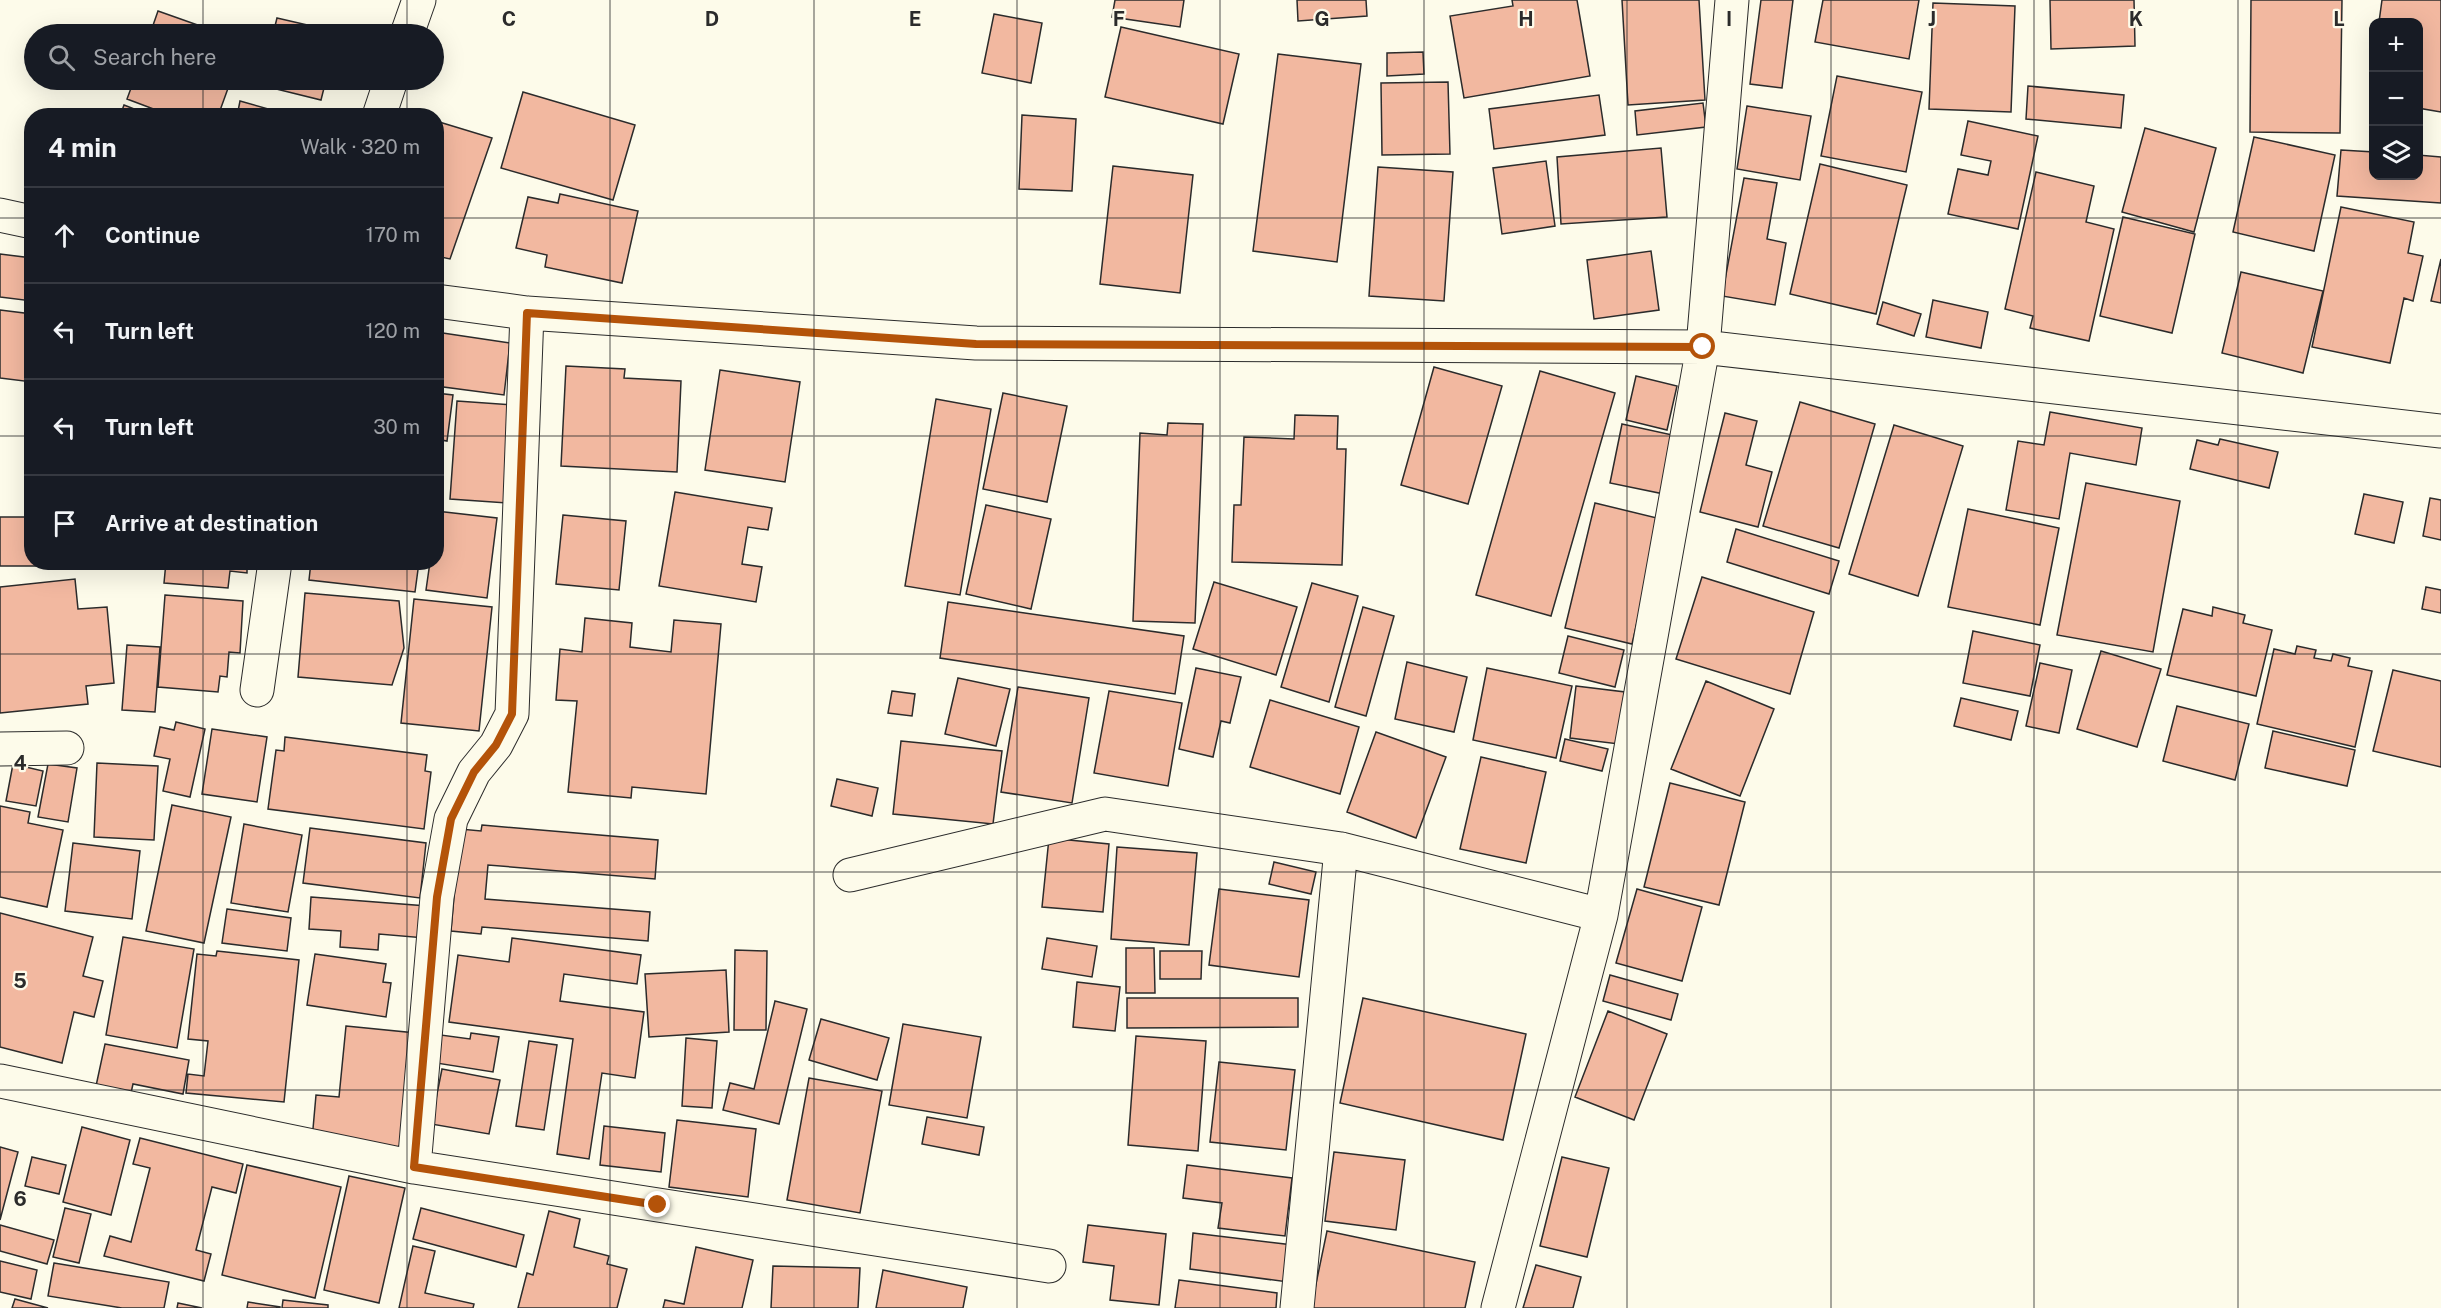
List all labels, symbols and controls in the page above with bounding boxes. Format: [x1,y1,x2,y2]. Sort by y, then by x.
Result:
text: C [502,7,516,31]
text: D [705,7,719,31]
text: E [909,7,921,31]
text: F [1113,7,1125,31]
text: G [1314,7,1330,31]
text: H [1518,7,1534,31]
text: I [1726,7,1732,31]
text: J [1928,7,1936,31]
text: K [2129,7,2143,31]
text: L [2333,7,2345,31]
map controls [2369,18,2423,180]
button: + [2369,18,2423,72]
search box [24,24,444,90]
icon: search [45,41,78,74]
text: Search here [93,44,217,70]
button: − [2369,72,2423,126]
button: layers [2369,126,2423,180]
text: 4 min [48,132,117,163]
text: Walk · 320 m [300,135,420,159]
icon: ahead [48,219,81,252]
text: Continue [105,222,200,248]
text: 170 m [366,223,420,247]
icon: left [48,315,81,348]
text: Turn left [105,318,194,344]
text: 120 m [366,319,420,343]
route start [1689,333,1715,359]
icon: left [48,411,81,444]
text: Turn left [105,414,194,440]
text: 30 m [373,415,420,439]
icon: arrive [48,507,81,540]
text: Arrive at destination [105,510,318,536]
text: 4 [13,751,27,775]
text: 5 [13,969,27,993]
text: 6 [13,1187,27,1211]
route end [644,1191,670,1217]

